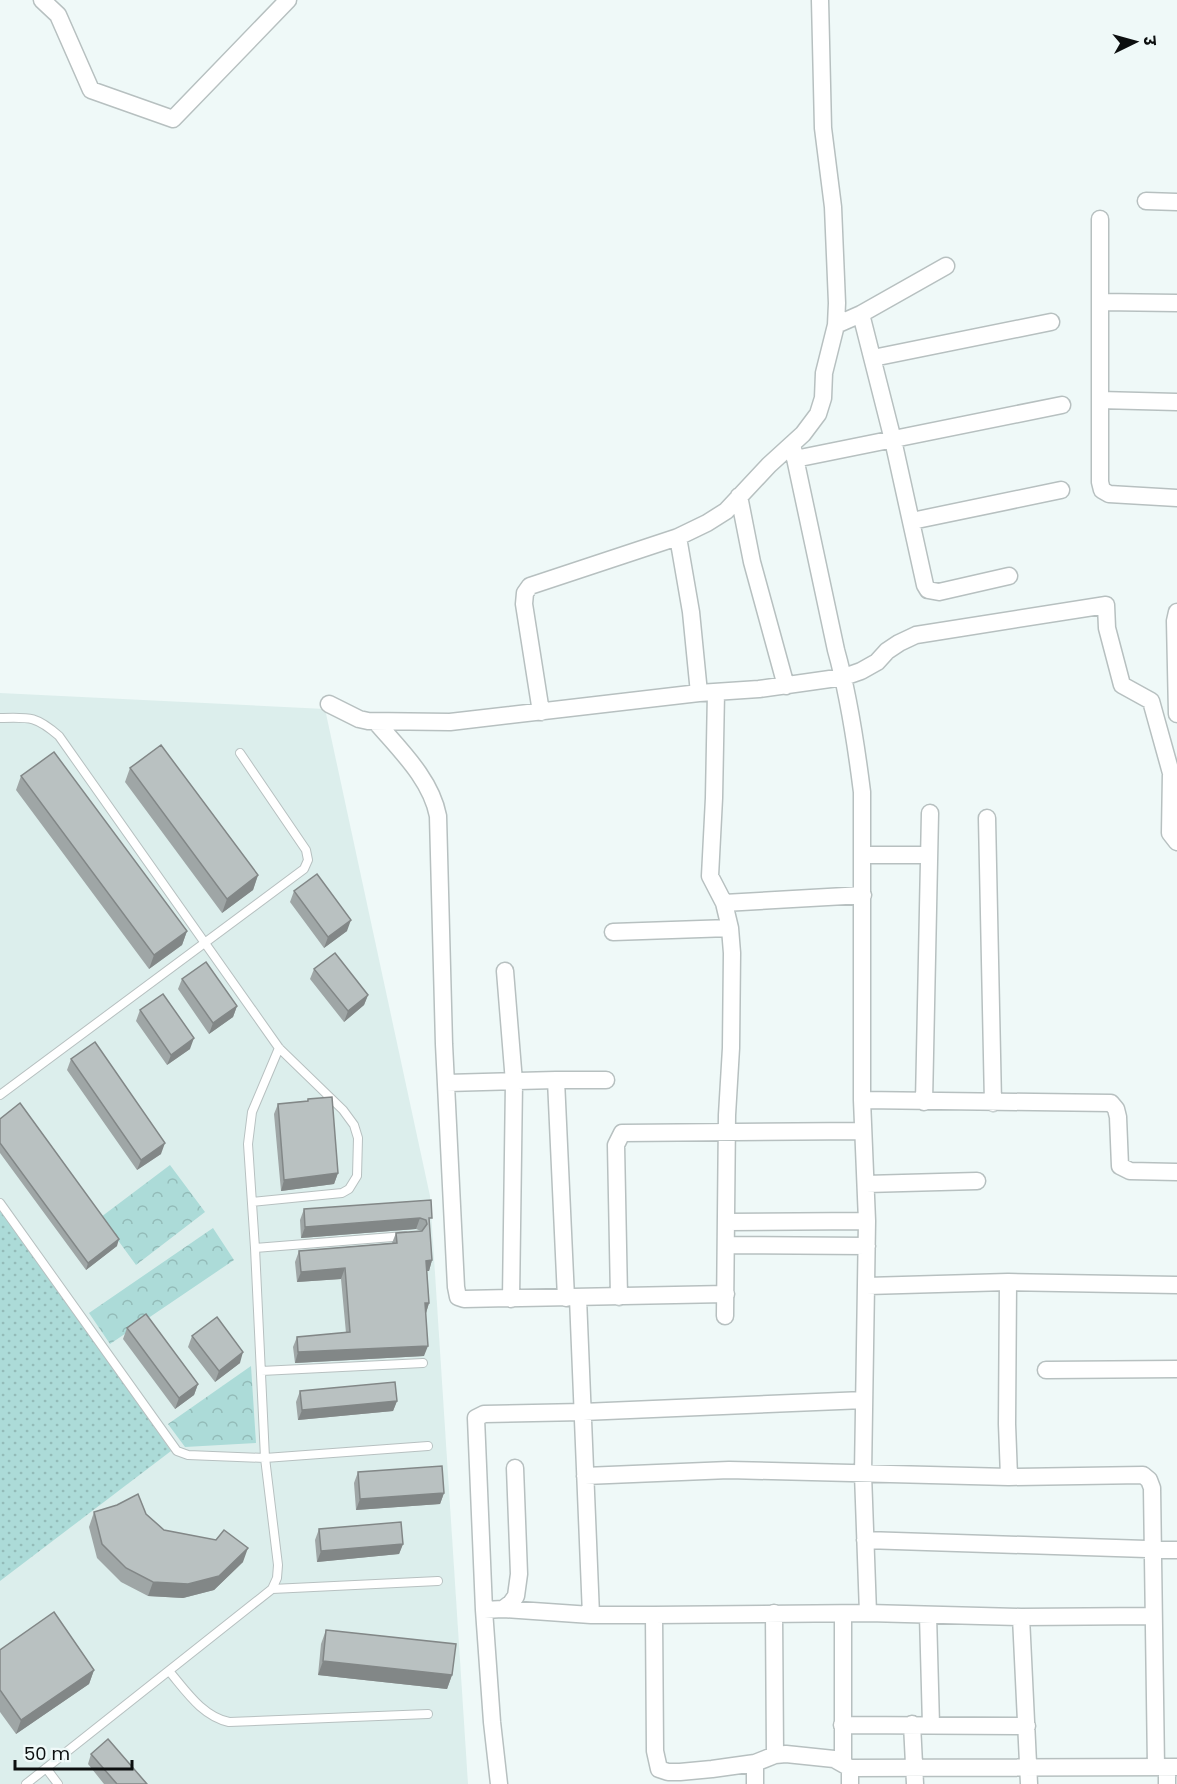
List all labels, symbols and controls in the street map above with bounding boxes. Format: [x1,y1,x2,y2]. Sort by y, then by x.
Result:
north arrow [1105,12,1165,72]
text: उ [1138,34,1161,47]
scale bar [15,1733,132,1771]
text: 50 m [24,1741,70,1766]

